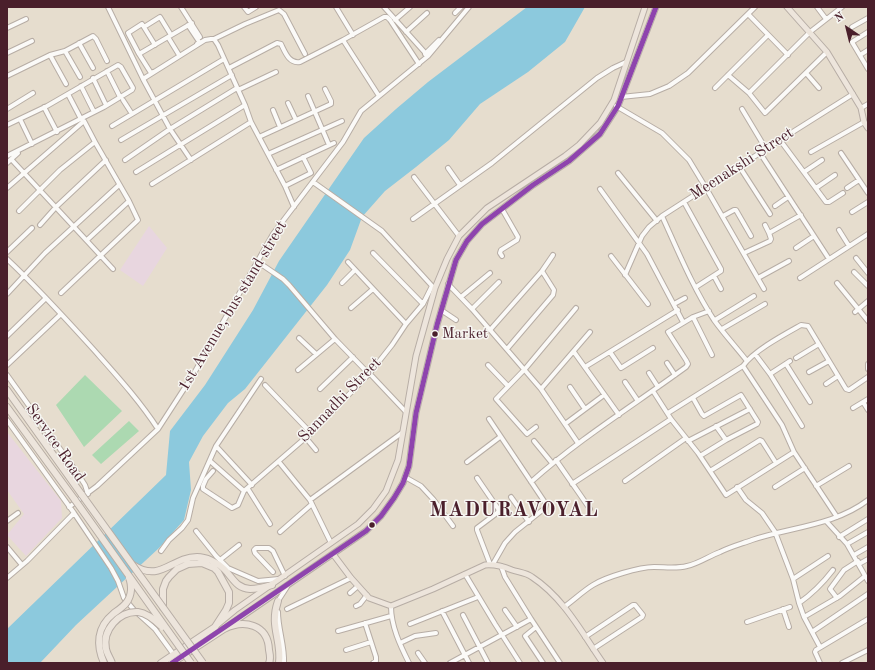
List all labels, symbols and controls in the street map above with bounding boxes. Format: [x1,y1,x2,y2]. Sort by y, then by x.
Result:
north arrow [827,8,867,48]
text: N [833,11,846,25]
street label: Meenakshi Street [687,123,797,205]
street label: 1st Avenue, bus stand street [174,217,292,395]
place label: Market [442,325,488,343]
marker: Market [430,329,440,339]
street label: Sannadhi Street [294,353,386,447]
street label: Service Road [21,400,89,486]
district label: MADURAVOYAL [429,499,599,523]
unlabelled marker [367,520,377,530]

